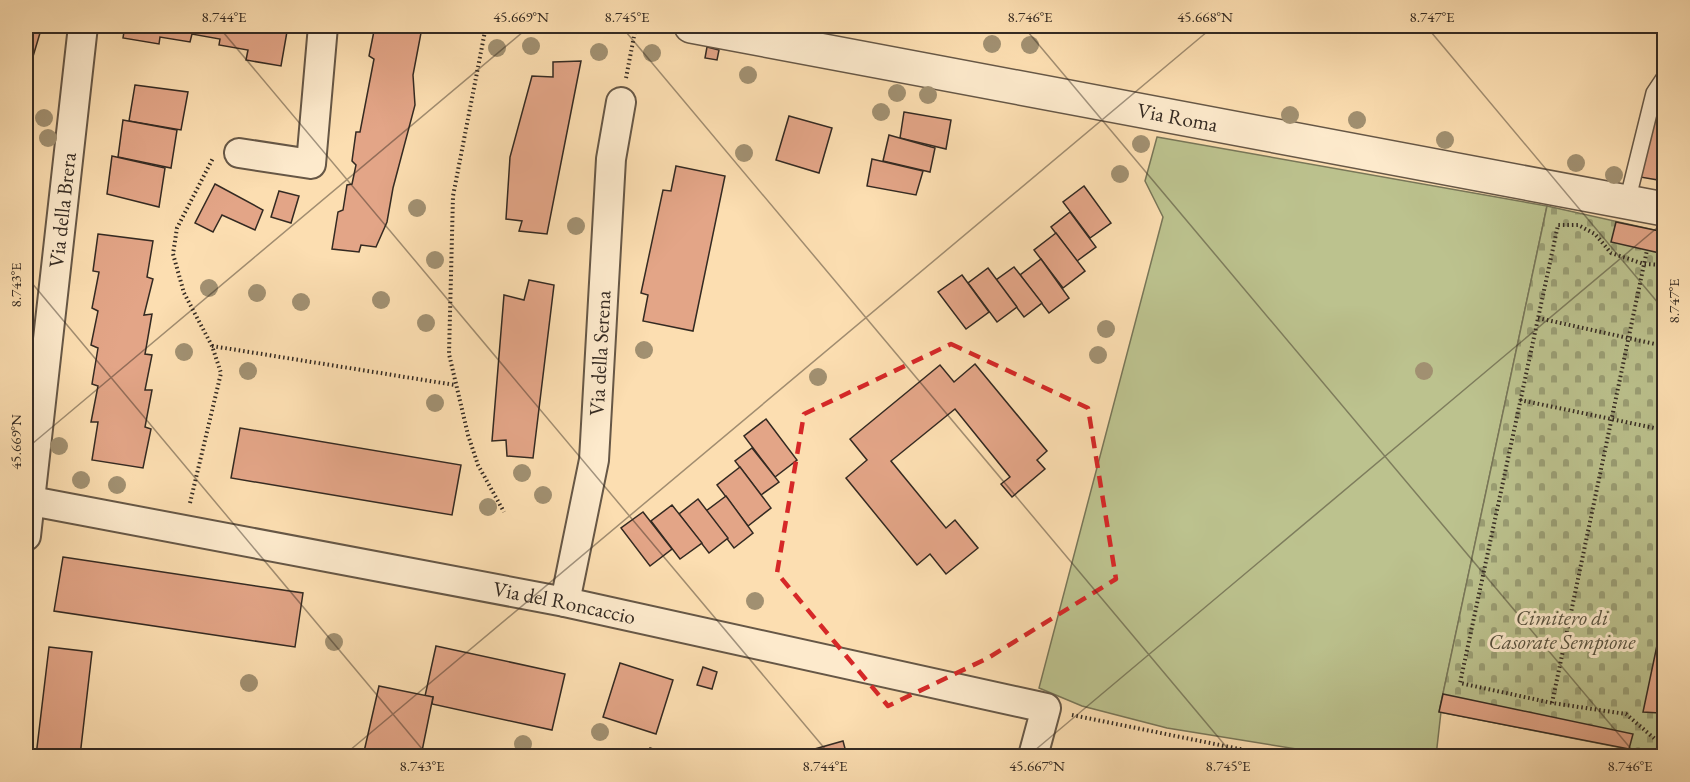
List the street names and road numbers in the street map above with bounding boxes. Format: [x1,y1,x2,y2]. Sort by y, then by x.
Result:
street label: Via Roma [1135,96,1221,138]
street label: Via della Brera [42,150,82,269]
street label: Via della Serena [583,289,617,417]
street label: Via del Roncaccio [491,575,638,630]

